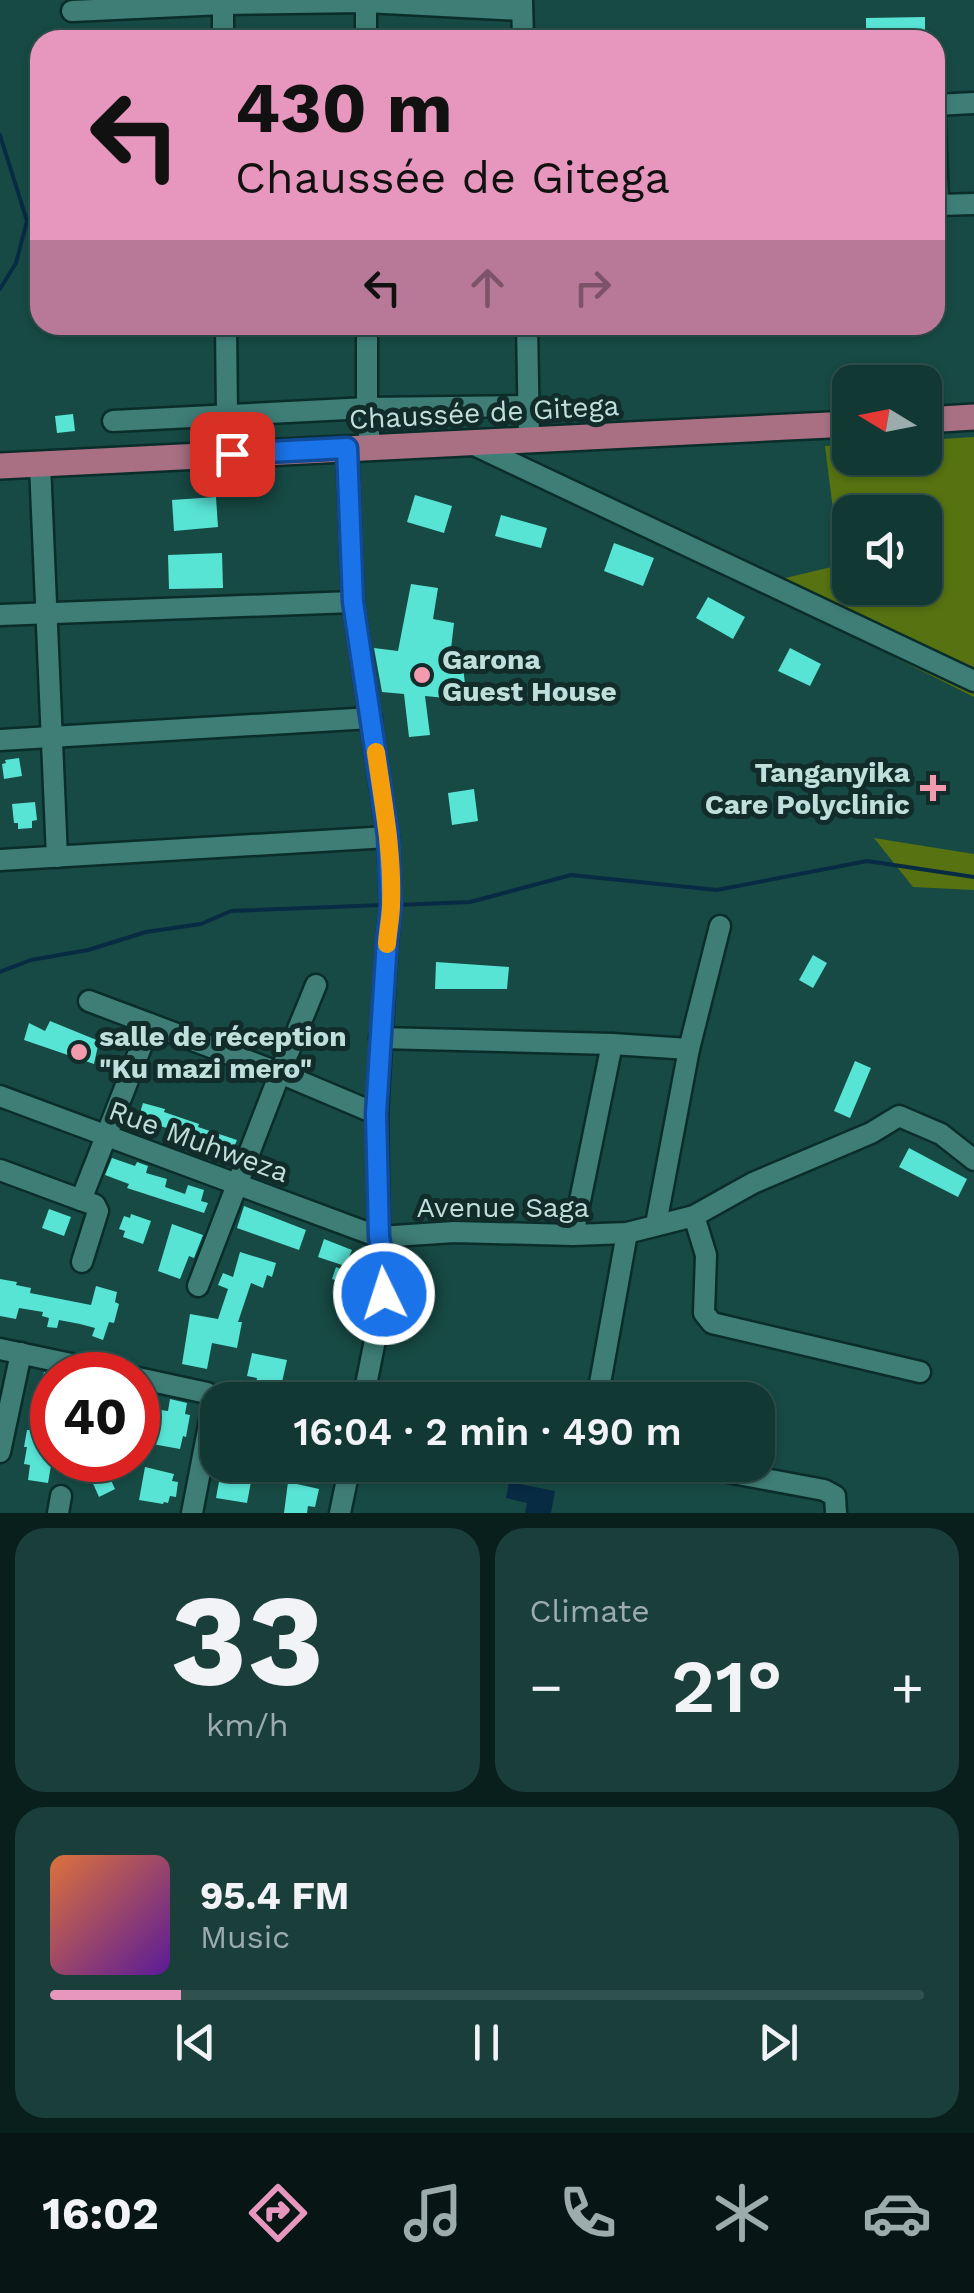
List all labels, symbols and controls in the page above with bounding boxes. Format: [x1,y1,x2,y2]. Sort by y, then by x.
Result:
text: 430 m [235,67,453,149]
icon: left [70,70,200,200]
text: Chaussée de Gitega [235,151,670,204]
icon: left [355,260,410,315]
icon: ahead [460,260,515,315]
icon: right [565,260,620,315]
north arrow [832,365,942,475]
map controls [832,365,942,605]
street label: Chaussée de Gitega [348,389,620,436]
pin [190,412,275,497]
icon: arrive [205,427,260,482]
button: sound [832,495,942,605]
place label: Garona Guest House [442,643,617,708]
marker: Garona Guest House [411,664,433,686]
place label: Tanganyika Care Polyclinic [705,756,911,821]
marker: Tanganyika Care Polyclinic [920,775,946,801]
place label: salle de réception "Ku mazi mero" [99,1020,347,1085]
marker: salle de réception "Ku mazi mero" [68,1041,90,1063]
street label: Rue Muhweza [104,1094,294,1189]
street label: Avenue Saga [417,1191,590,1224]
position arrow [332,1242,436,1346]
speed limit sign: 40 [30,1352,160,1482]
text: 16:04 · 2 min · 490 m [293,1410,682,1454]
text: 33 [170,1564,324,1717]
text: Climate [530,1592,650,1630]
text: 21° [671,1642,783,1730]
text: − [530,1655,563,1719]
text: + [891,1655,924,1719]
text: km/h [206,1706,288,1744]
text: 95.4 FM [200,1874,349,1918]
text: Music [200,1918,290,1956]
icon: previous [168,2015,223,2070]
icon: pause [459,2015,514,2070]
icon: next [751,2015,806,2070]
icon: directions [243,2178,313,2248]
icon: music [398,2178,468,2248]
icon: phone [553,2178,623,2248]
icon: climate [707,2178,777,2248]
icon: car [862,2178,932,2248]
text: 16:02 [42,2187,159,2240]

